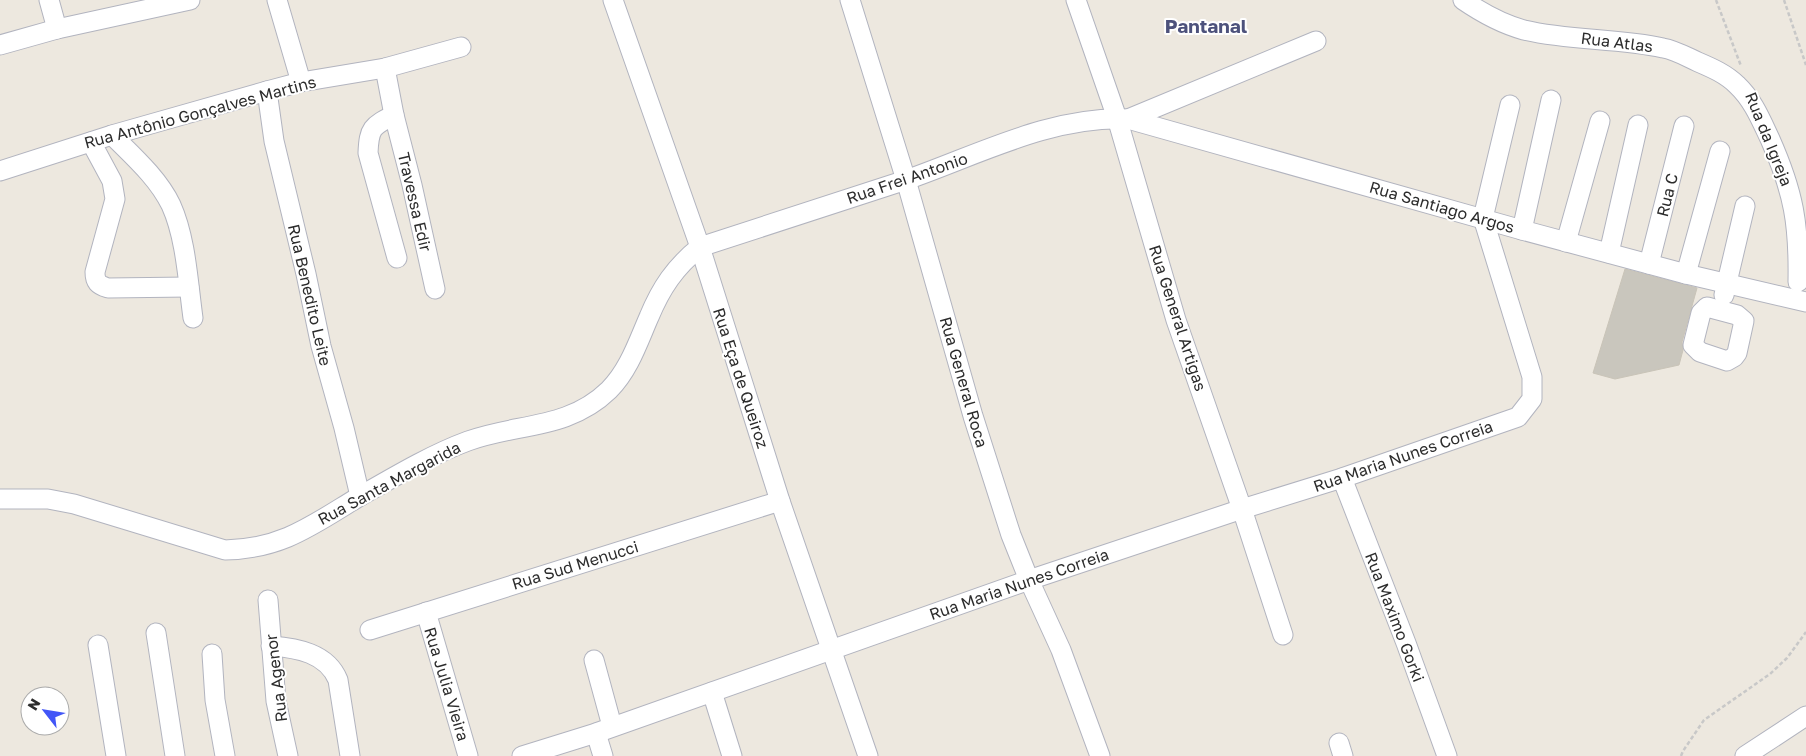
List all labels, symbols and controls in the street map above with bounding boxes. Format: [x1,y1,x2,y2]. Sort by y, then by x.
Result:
district label: Pantanal [1165,14,1247,37]
street label: Rua Atlas [1580,28,1654,56]
street label: Rua Antônio Gonçalves Martins [82,71,318,153]
street label: Rua da Igreja [1741,89,1797,189]
street label: Rua Frei Antonio [844,148,970,208]
street label: Travessa Edir [394,150,436,254]
street label: Rua C [1652,171,1682,219]
street label: Rua Santiago Argos [1367,177,1517,237]
street label: Rua Benedito Leite [284,222,336,368]
street label: Rua General Artigas [1145,242,1211,394]
street label: Rua Eça de Queiroz [709,305,773,451]
street label: Rua General Roca [936,314,992,450]
street label: Rua Maria Nunes Correia [1311,416,1495,496]
street label: Rua Santa Margarida [314,437,464,529]
street label: Rua Sud Menucci [509,536,641,594]
street label: Rua Maria Nunes Correia [927,544,1111,624]
street label: Rua Maximo Gorki [1361,549,1429,685]
street label: Rua Julia Vieira [420,625,474,743]
street label: Rua Agenor [261,633,291,723]
north arrow [20,686,70,736]
text: N [23,695,43,713]

